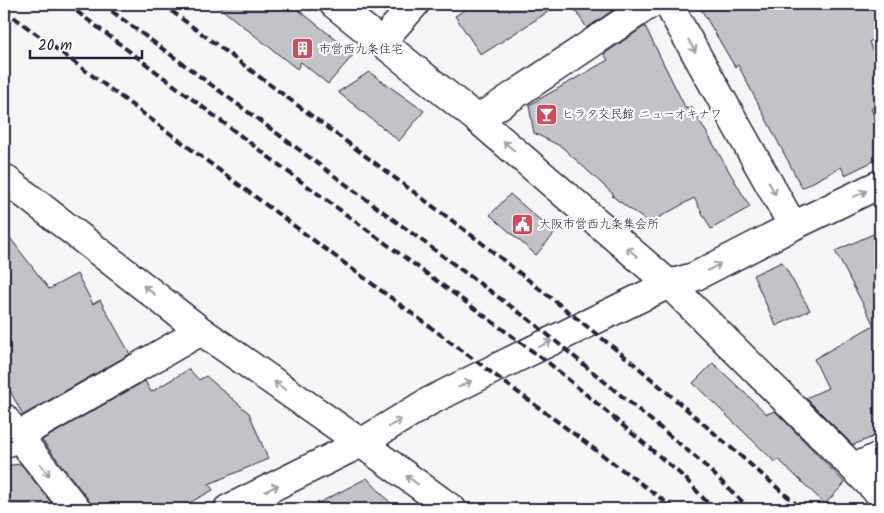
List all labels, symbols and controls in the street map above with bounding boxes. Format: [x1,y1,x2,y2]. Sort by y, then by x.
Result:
scale bar [30,28,142,60]
text: 20 m [38,34,72,58]
building icon: 市営西九条住宅 [291,37,315,61]
one-way arrow [687,39,697,54]
place label: 市営西九条住宅 [319,40,403,59]
bar icon: ヒラタ交民館 ニューオキナワ [534,102,558,126]
place label: ヒラタ交民館 ニューオキナワ [562,105,722,124]
one-way arrow [502,140,515,152]
one-way arrow [767,180,777,195]
one-way arrow [852,189,867,198]
public building icon: 大阪市営西九条集会所 [511,212,535,236]
place label: 大阪市営西九条集会所 [539,215,659,234]
one-way arrow [626,247,639,258]
one-way arrow [707,262,722,272]
one-way arrow [143,285,156,296]
one-way arrow [538,338,553,348]
one-way arrow [457,379,472,388]
one-way arrow [273,381,287,391]
one-way arrow [387,417,401,427]
one-way arrow [40,463,50,477]
one-way arrow [405,475,419,485]
one-way arrow [264,483,279,492]

